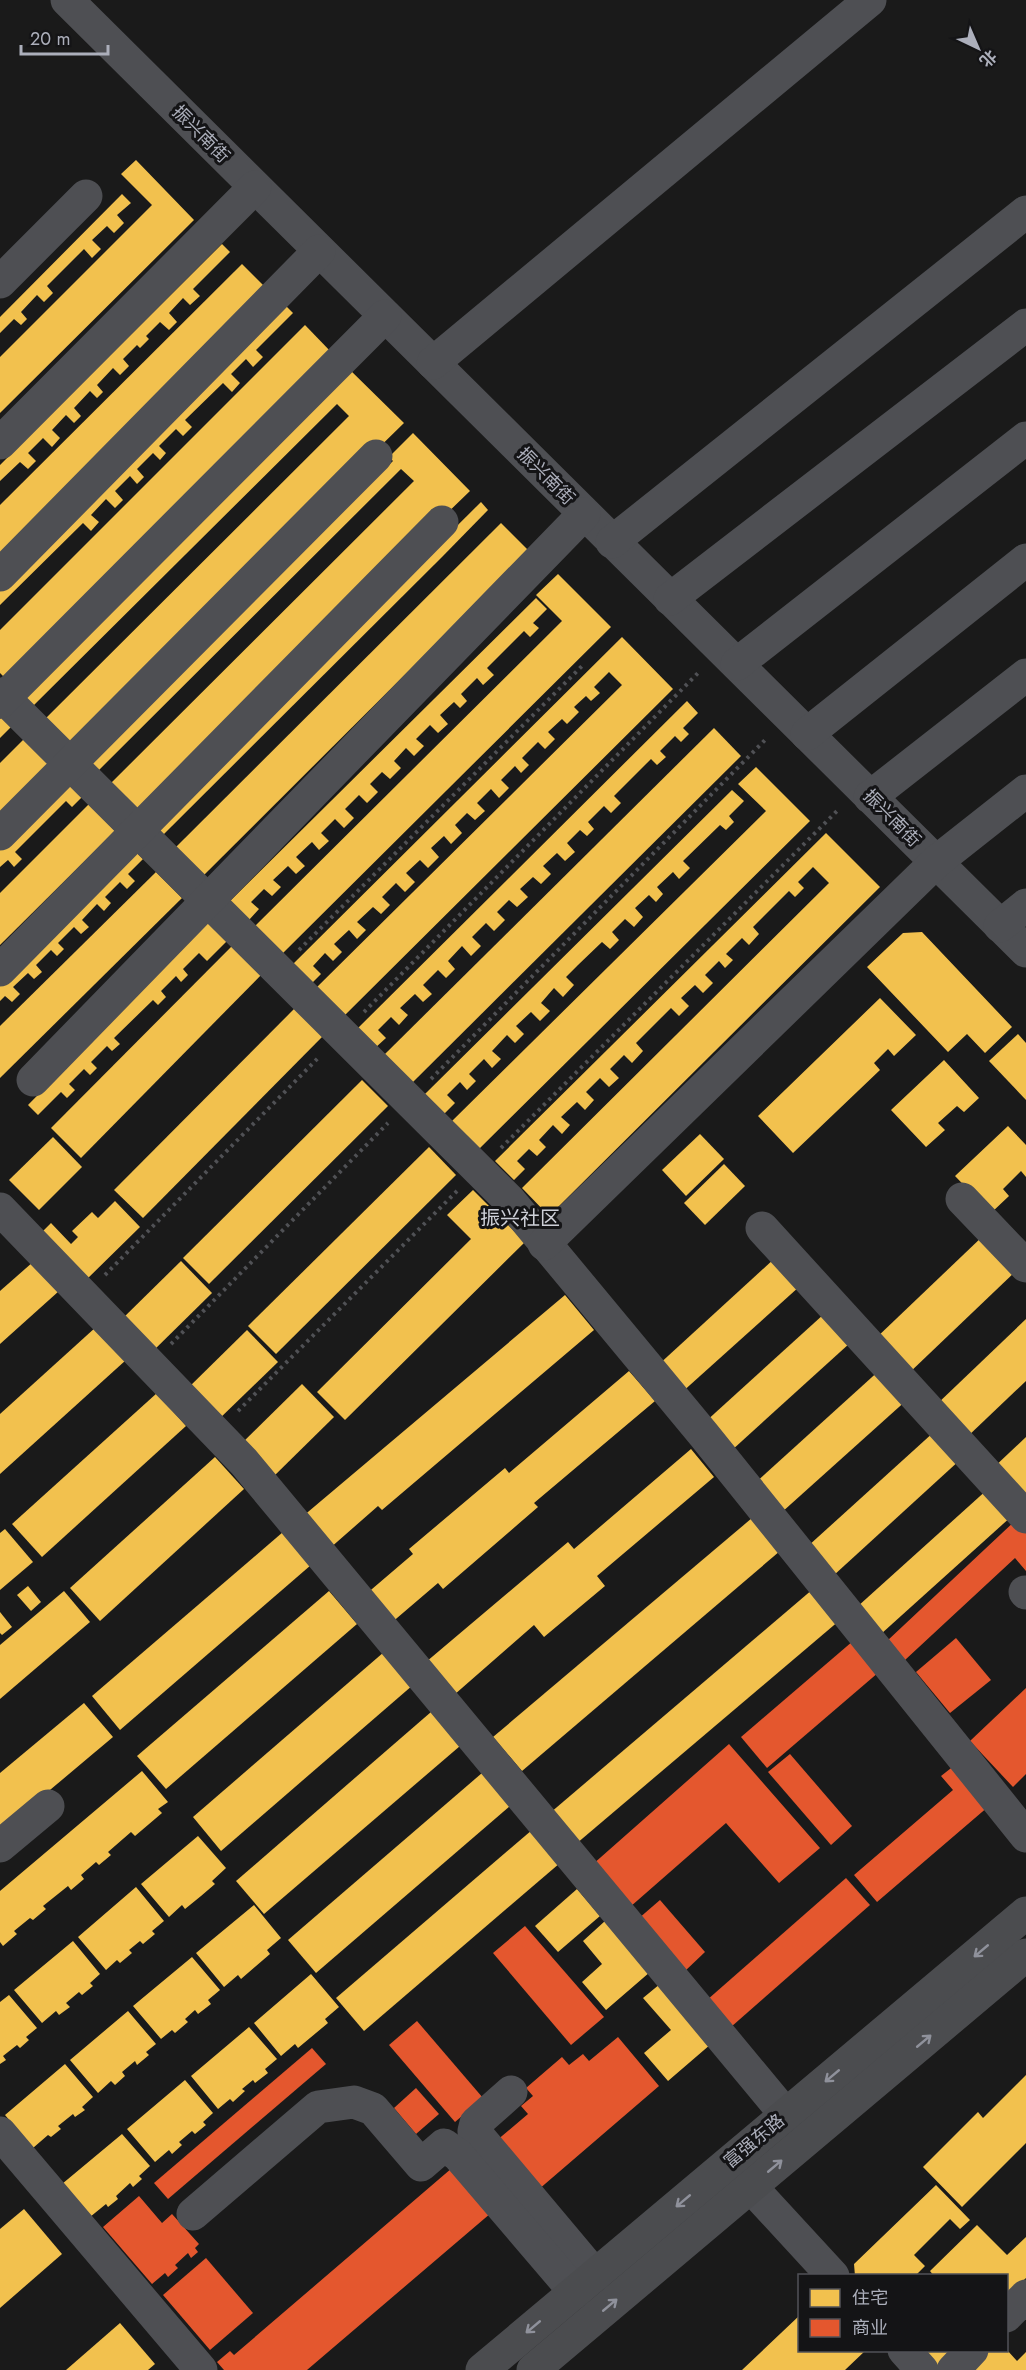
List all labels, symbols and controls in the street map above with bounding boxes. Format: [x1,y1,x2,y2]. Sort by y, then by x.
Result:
scale bar [21,18,108,56]
north arrow [948,18,1008,78]
text: 20 m [30,26,70,52]
text: 北 [974,45,1002,72]
street label: 振兴南街 [166,99,236,169]
street label: 振兴南街 [511,441,581,511]
street label: 振兴南街 [857,783,927,853]
district label: 振兴社区 [480,1204,560,1233]
one-way arrow [973,1944,989,1957]
one-way arrow [916,2035,932,2048]
one-way arrow [825,2069,840,2083]
street label: 富强东路 [718,2108,790,2174]
one-way arrow [767,2160,783,2173]
one-way arrow [675,2195,691,2208]
legend [798,2274,1008,2352]
text: 住宅 [852,2285,888,2311]
one-way arrow [602,2299,618,2312]
text: 商业 [852,2315,888,2341]
one-way arrow [526,2320,541,2334]

